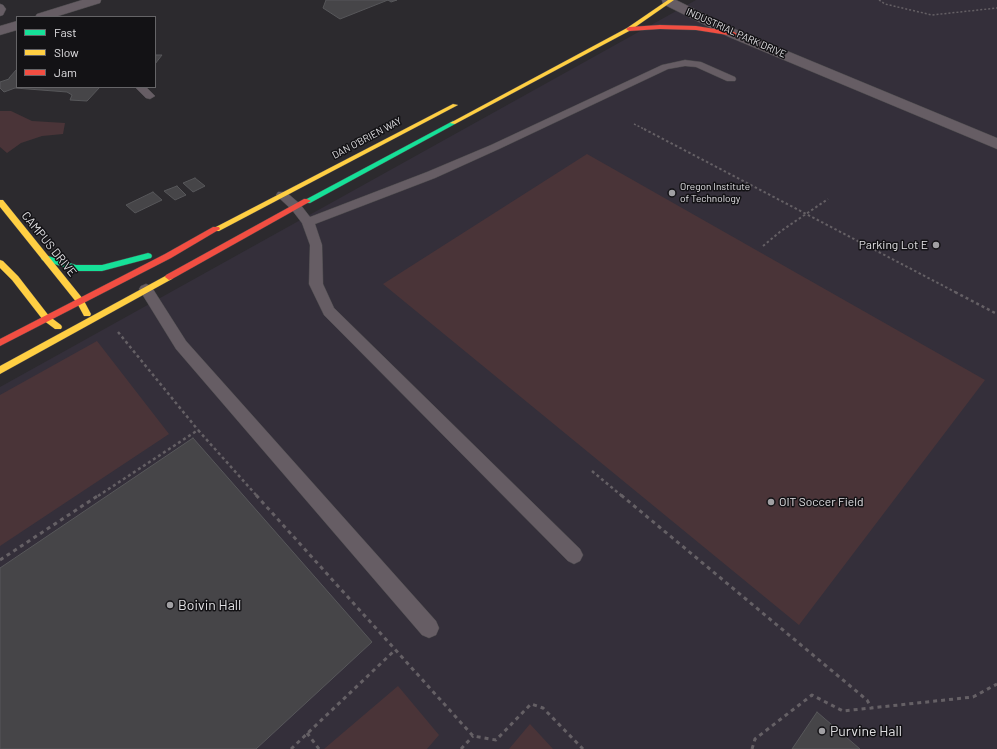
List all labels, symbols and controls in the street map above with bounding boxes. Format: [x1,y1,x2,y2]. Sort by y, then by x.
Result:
street label: INDUSTRIAL PARK DRIVE [684,5,788,61]
legend [16,16,156,88]
text: Fast [54,25,77,39]
text: Slow [54,45,79,59]
text: Jam [54,65,77,79]
street label: DAN O'BRIEN WAY [330,115,404,161]
place label: Oregon Institute of Technology [680,181,750,204]
marker: Oregon Institute of Technology [667,188,677,198]
street label: CAMPUS DRIVE [18,209,80,279]
place label: Parking Lot E [859,238,928,252]
marker: Parking Lot E [931,240,941,250]
place label: OIT Soccer Field [779,495,864,509]
marker: OIT Soccer Field [766,497,776,507]
place label: Boivin Hall [178,597,241,613]
marker: Boivin Hall [165,600,175,610]
place label: Purvine Hall [830,723,902,739]
marker: Purvine Hall [817,726,827,736]

